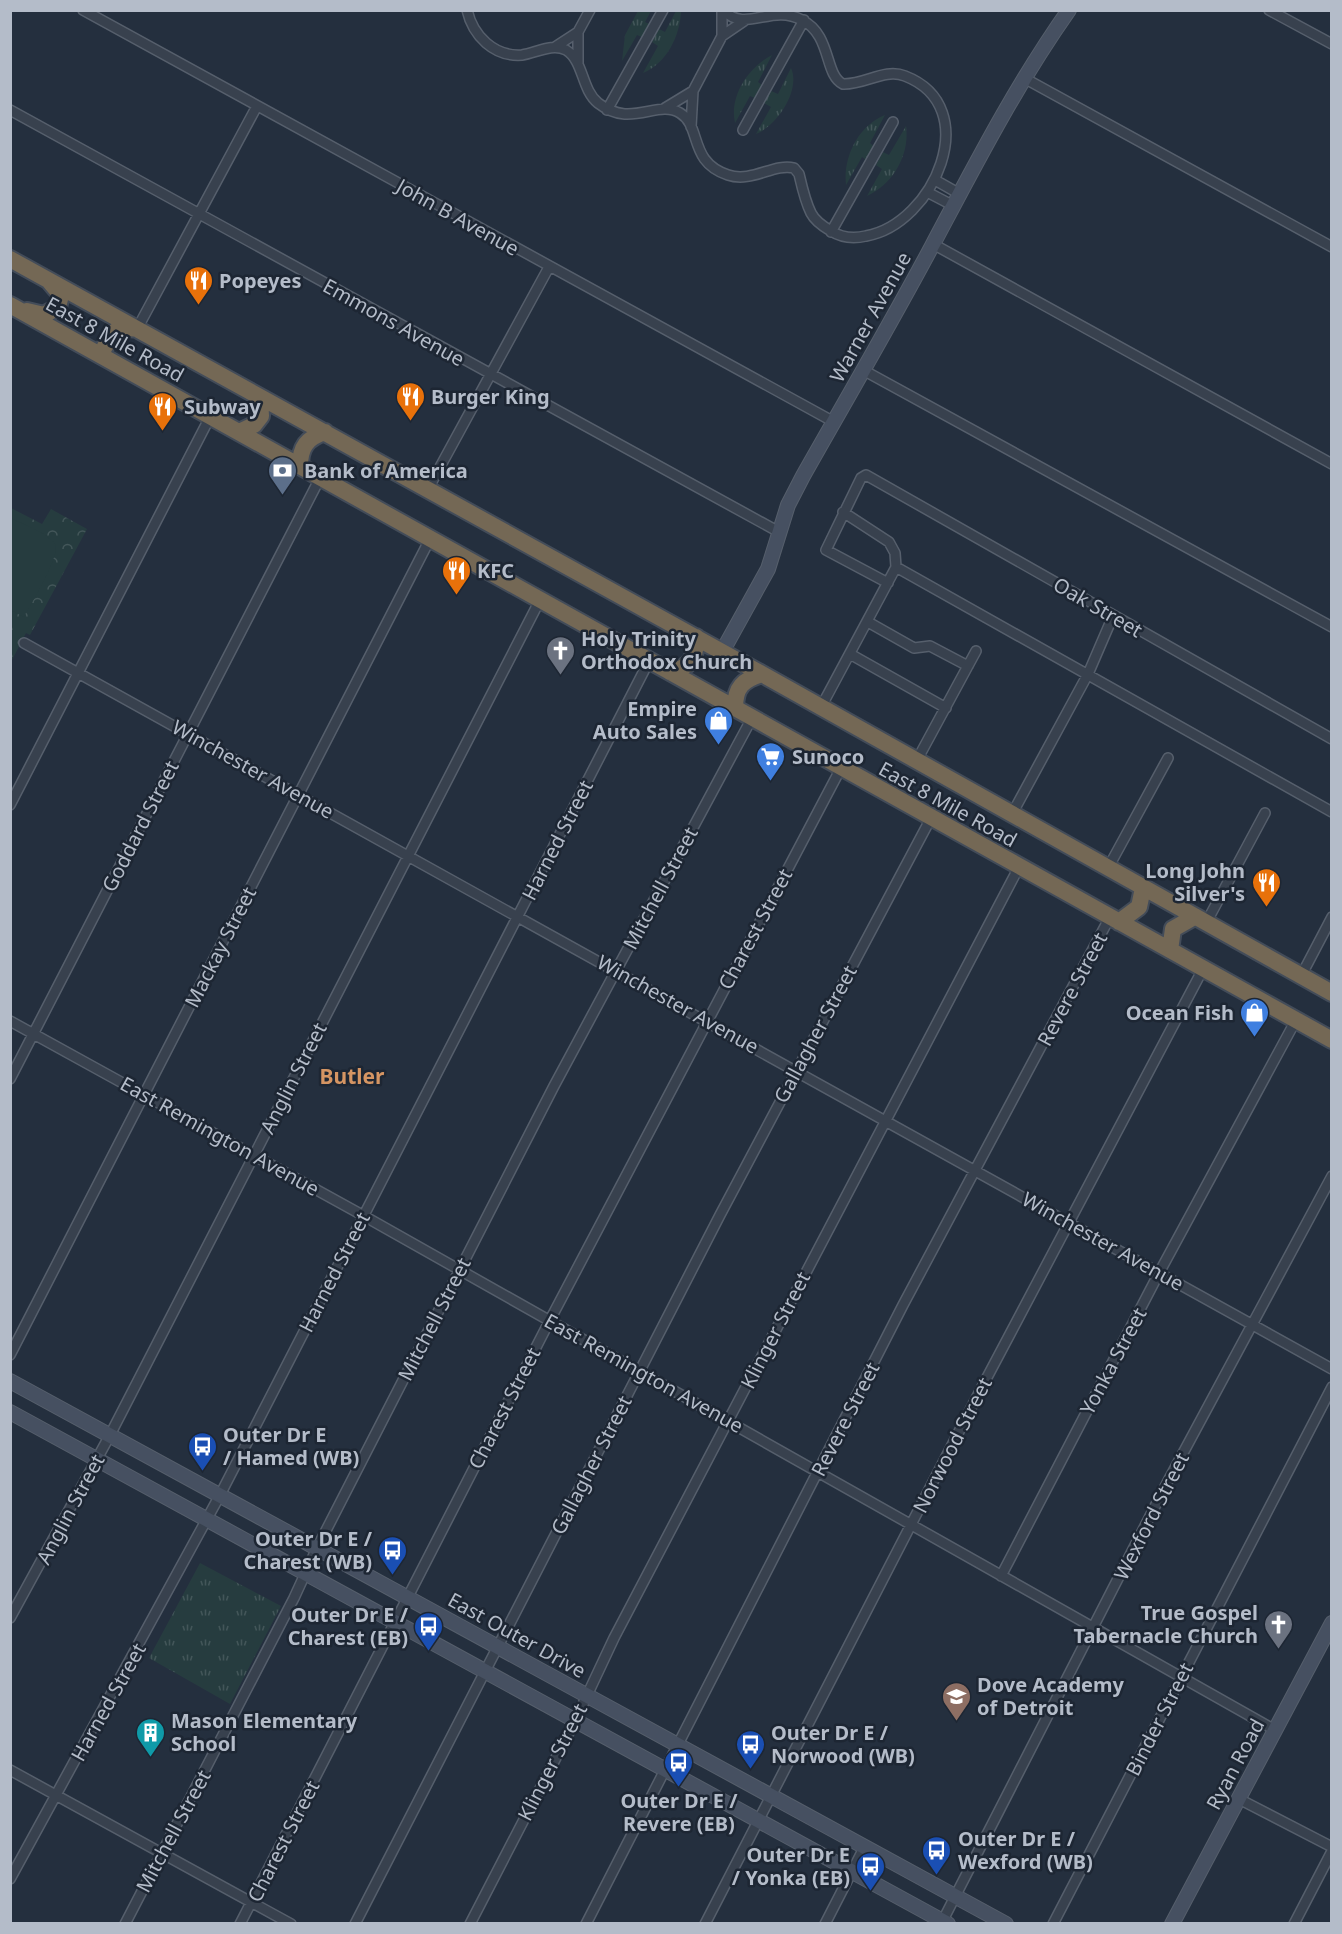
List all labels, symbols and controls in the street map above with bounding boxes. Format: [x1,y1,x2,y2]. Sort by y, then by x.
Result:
street label: John B Avenue [390,171,524,262]
street label: Warner Avenue [823,247,917,387]
restaurant icon: Popeyes [182,264,214,306]
place label: Popeyes [219,267,302,294]
street label: Emmons Avenue [318,272,470,372]
street label: East 8 Mile Road [41,290,189,388]
restaurant icon: Burger King [394,380,426,422]
place label: Burger King [431,383,550,410]
restaurant icon: Subway [147,390,179,432]
place label: Subway [184,393,261,420]
bank icon: Bank of America [267,454,299,496]
place label: Bank of America [304,457,468,484]
restaurant icon: KFC [440,554,472,596]
place label: KFC [477,557,514,584]
street label: Oak Street [1049,571,1147,643]
place label: Holy Trinity Orthodox Church [581,625,752,675]
church icon: Holy Trinity Orthodox Church [544,634,576,676]
place label: Empire Auto Sales [593,695,697,745]
shop icon: Empire Auto Sales [702,704,734,746]
street label: Winchester Avenue [167,713,339,825]
supermarket icon: Sunoco [755,740,787,782]
place label: Sunoco [792,743,864,770]
street label: East 8 Mile Road [874,755,1022,853]
street label: Goddard Street [95,756,185,896]
street label: Harned Street [515,775,599,905]
street label: Mitchell Street [616,822,704,954]
place label: Long John Silver's [1145,857,1245,907]
street label: Charest Street [712,864,798,994]
restaurant icon: Long John Silver's [1250,866,1282,908]
street label: Mackay Street [178,882,262,1012]
street label: Revere Street [1031,927,1113,1051]
street label: Winchester Avenue [592,948,764,1060]
street label: Gallagher Street [767,960,863,1108]
shop icon: Ocean Fish [1239,996,1271,1038]
place label: Ocean Fish [1126,999,1234,1026]
street label: Anglin Street [253,1018,333,1138]
district label: Butler [320,1062,385,1090]
street label: East Remington Avenue [116,1070,324,1202]
street label: Winchester Avenue [1017,1185,1189,1297]
street label: Harned Street [292,1207,376,1337]
street label: Mitchell Street [391,1253,477,1385]
street label: Klinger Street [734,1267,816,1393]
street label: Yonka Street [1073,1303,1153,1419]
street label: East Remington Avenue [540,1307,748,1439]
street label: Charest Street [462,1343,546,1473]
street label: Revere Street [805,1357,885,1481]
street label: Norwood Street [906,1373,998,1517]
street label: Gallagher Street [544,1391,638,1539]
place label: Outer Dr E / Hamed (WB) [223,1421,359,1471]
bus stop icon: Outer Dr E / Hamed (WB) [186,1430,218,1472]
street label: Wexford Street [1107,1448,1195,1584]
street label: Anglin Street [30,1449,110,1569]
place label: Outer Dr E / Charest (WB) [244,1525,373,1575]
bus stop icon: Outer Dr E / Charest (WB) [377,1534,409,1576]
street label: East Outer Drive [443,1586,591,1684]
place label: True Gospel Tabernacle Church [1073,1599,1258,1649]
place label: Outer Dr E / Charest (EB) [288,1601,409,1651]
church icon: True Gospel Tabernacle Church [1263,1608,1295,1650]
bus stop icon: Outer Dr E / Charest (EB) [413,1610,445,1652]
street label: Harned Street [64,1638,152,1766]
street label: Binder Street [1119,1658,1199,1780]
place label: Dove Academy of Detroit [977,1671,1125,1721]
school or university icon: Dove Academy of Detroit [940,1680,972,1722]
street label: Klinger Street [511,1699,593,1825]
place label: Mason Elementary School [171,1707,358,1757]
street label: Ryan Road [1200,1714,1270,1814]
building icon: Mason Elementary School [134,1716,166,1758]
place label: Outer Dr E / Norwood (WB) [771,1719,915,1769]
bus stop icon: Outer Dr E / Norwood (WB) [734,1728,766,1770]
bus stop icon: Outer Dr E / Revere (EB) [663,1746,695,1788]
street label: Mitchell Street [129,1765,217,1897]
street label: Charest Street [241,1776,325,1906]
place label: Outer Dr E / Revere (EB) [620,1787,738,1837]
place label: Outer Dr E / Wexford (WB) [958,1825,1093,1875]
bus stop icon: Outer Dr E / Wexford (WB) [921,1834,953,1876]
place label: Outer Dr E / Yonka (EB) [732,1841,850,1891]
bus stop icon: Outer Dr E / Yonka (EB) [855,1850,887,1892]

